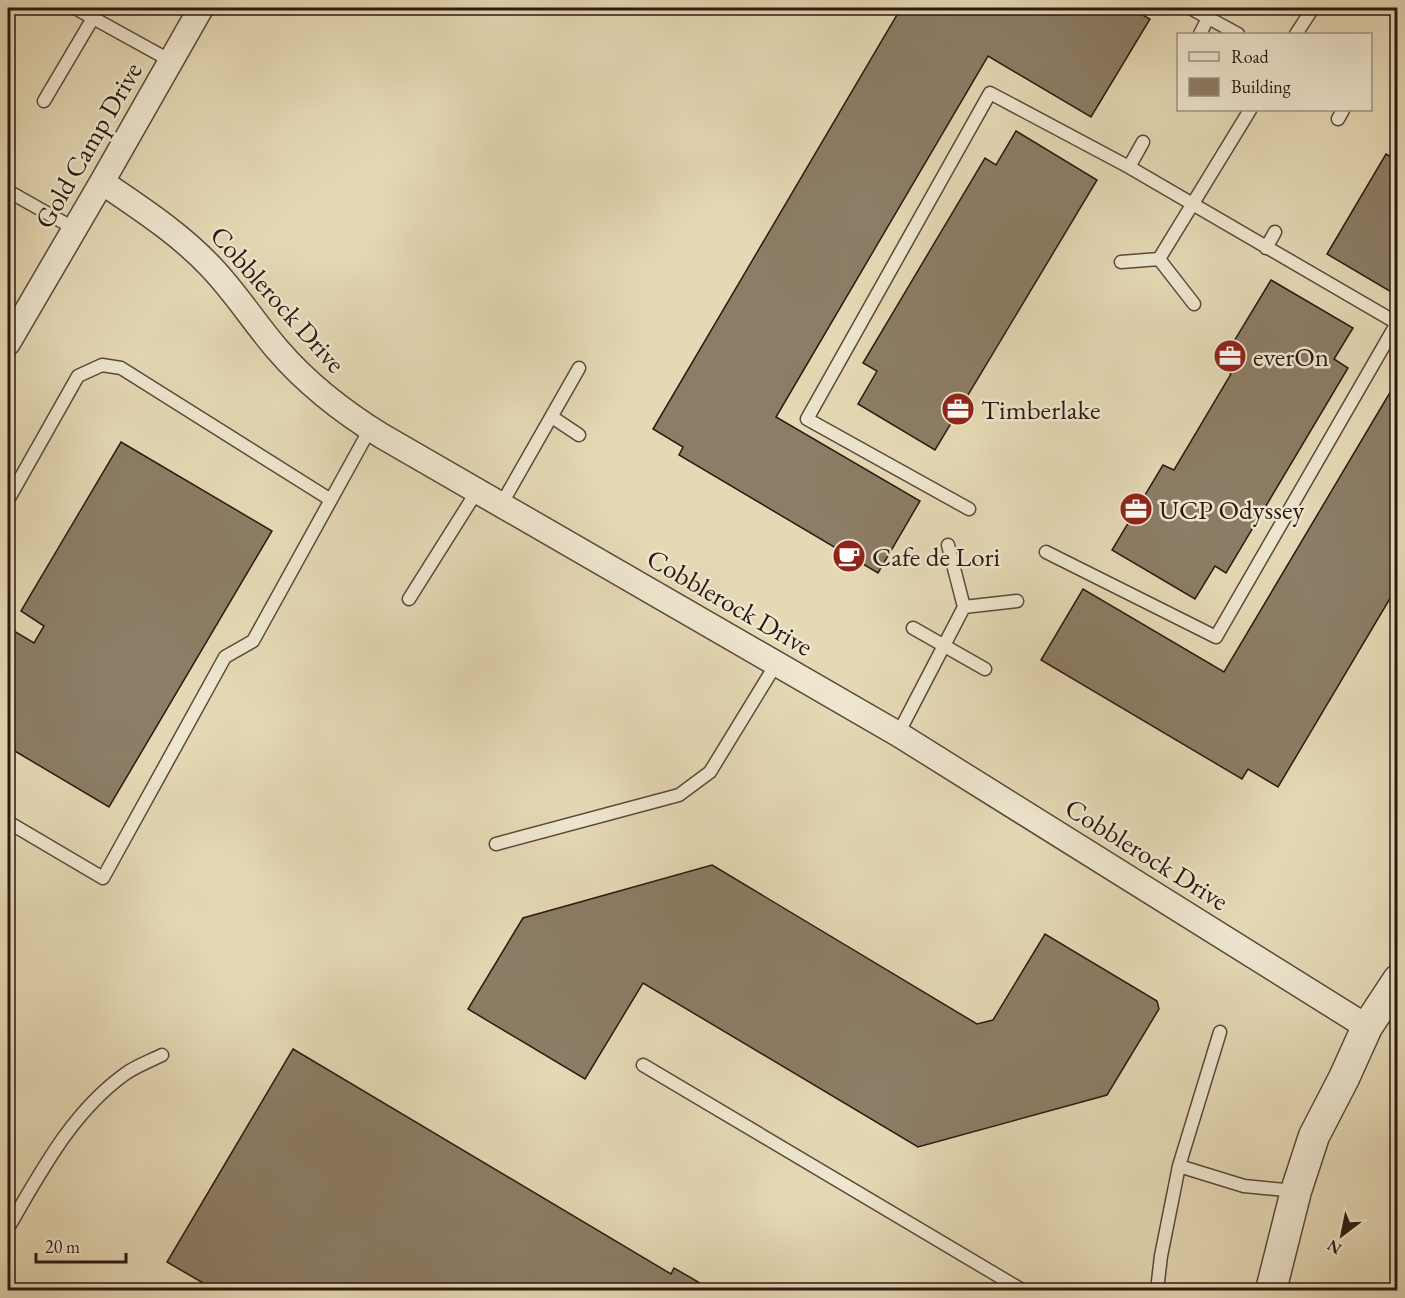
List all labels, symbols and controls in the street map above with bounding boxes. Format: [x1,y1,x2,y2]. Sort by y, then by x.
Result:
legend [1177,33,1372,111]
text: Road [1231,45,1270,68]
street label: Gold Camp Drive [26,56,150,234]
text: Building [1231,75,1291,98]
street label: Cobblerock Drive [203,218,353,380]
office icon: everOn [1212,338,1248,374]
place label: everOn [1253,339,1329,374]
office icon: Timberlake [940,391,976,427]
place label: Timberlake [981,392,1101,427]
office icon: UCP Odyssey [1118,491,1154,527]
place label: UCP Odyssey [1159,492,1304,527]
cafe icon: Cafe de Lori [831,538,867,574]
place label: Cafe de Lori [872,539,1001,574]
street label: Cobblerock Drive [641,540,819,664]
street label: Cobblerock Drive [1059,790,1235,918]
north arrow [1312,1205,1372,1265]
scale bar [36,1226,126,1264]
text: 20 m [45,1235,80,1258]
text: N [1323,1235,1345,1260]

